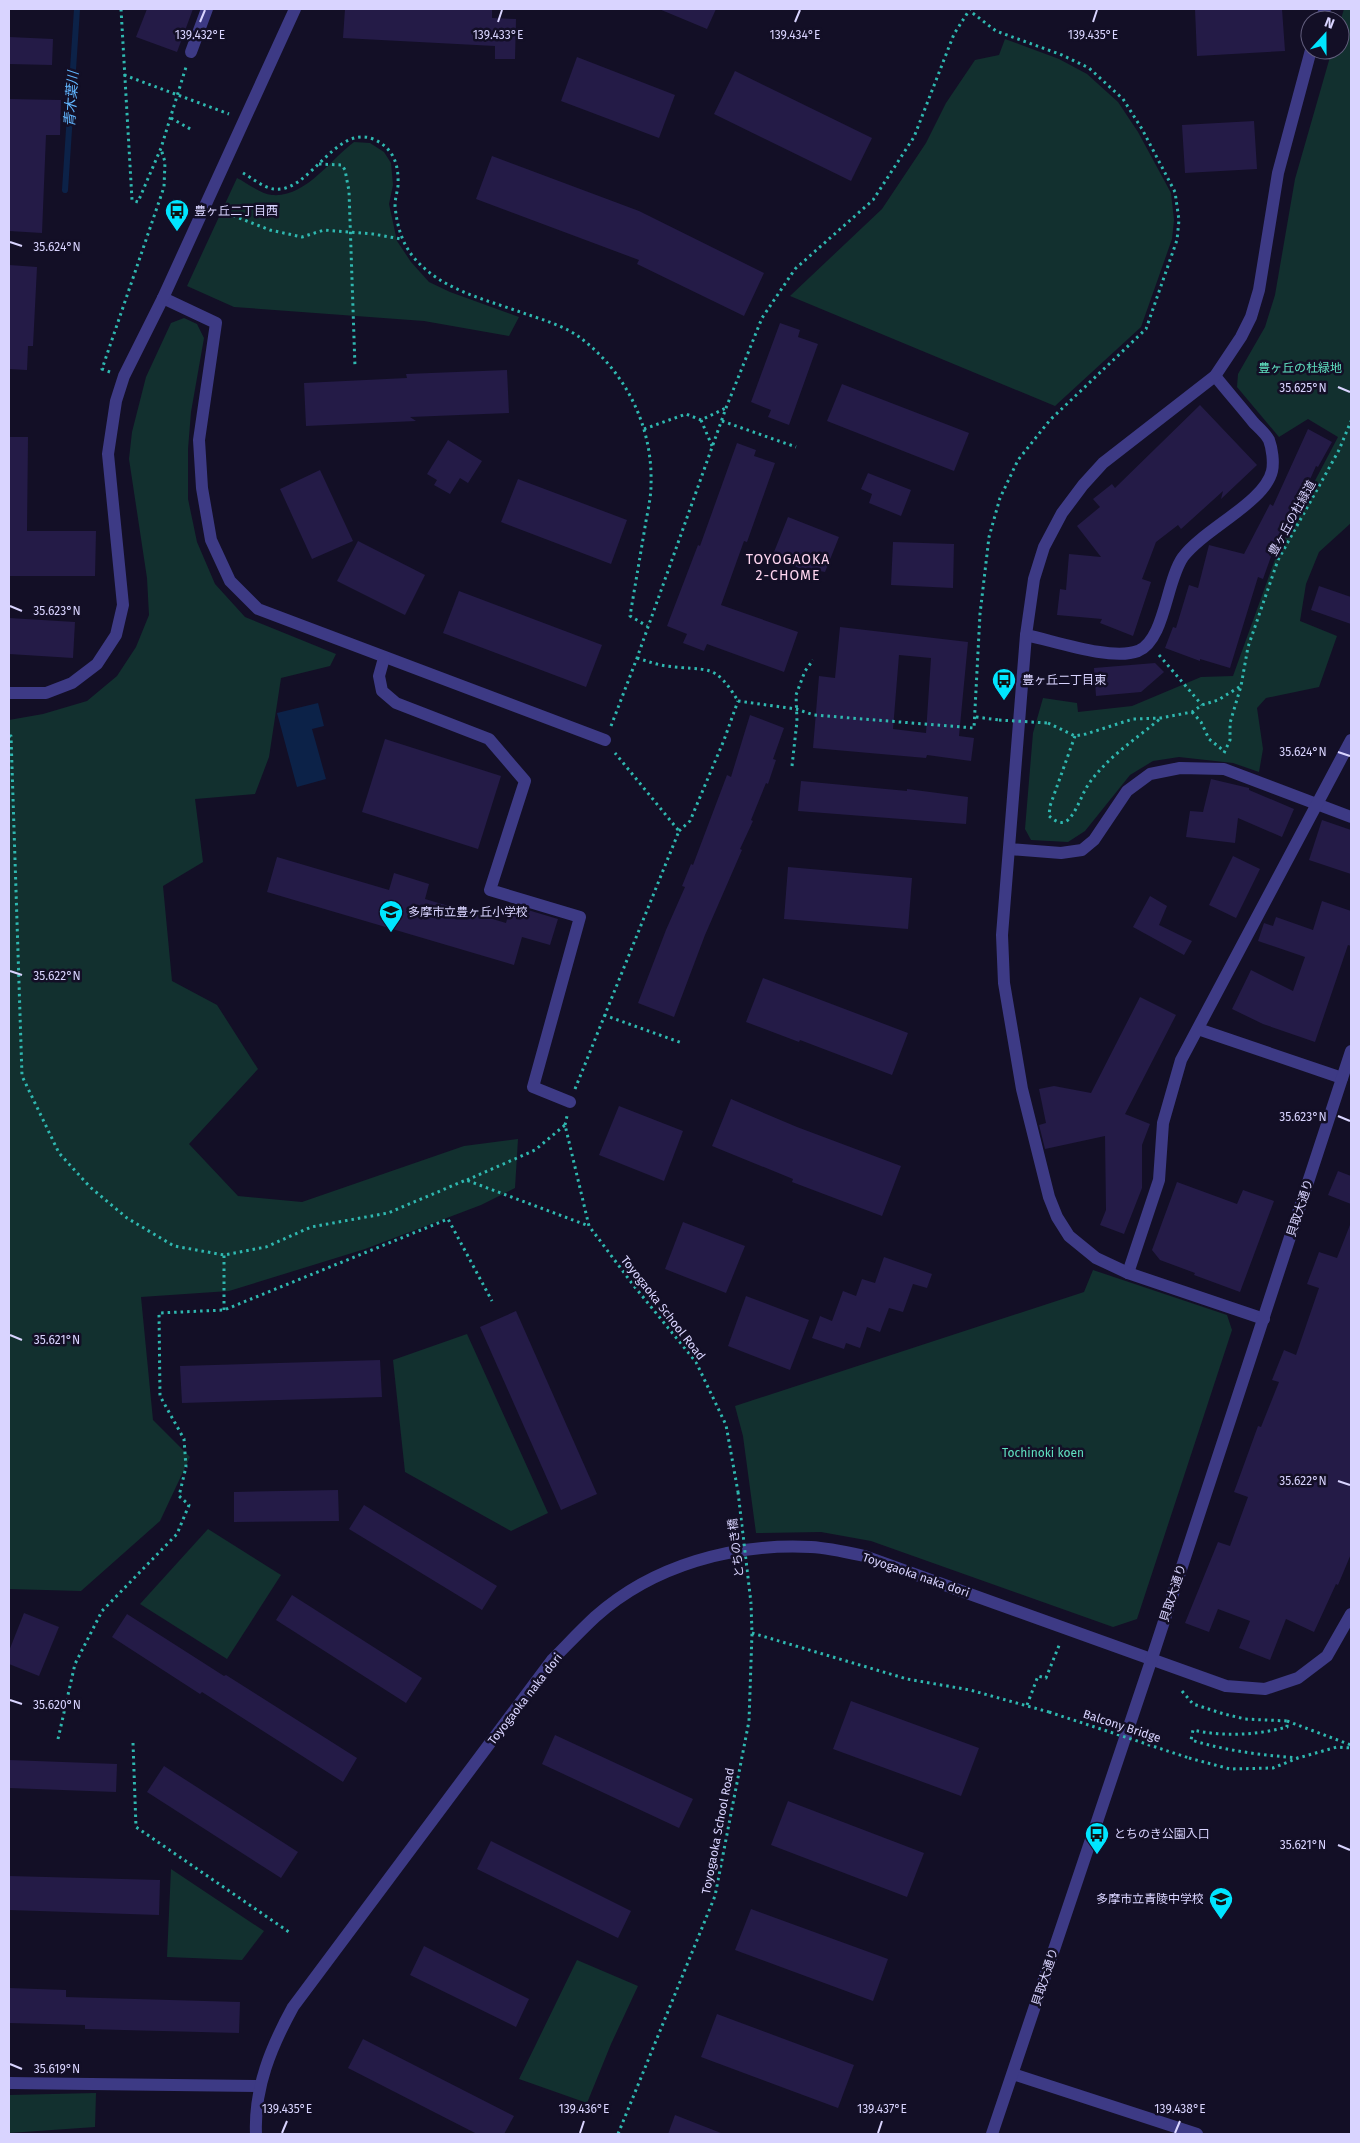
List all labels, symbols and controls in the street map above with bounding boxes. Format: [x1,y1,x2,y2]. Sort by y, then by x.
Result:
north arrow [1300,10,1350,60]
text: N [1322,14,1337,33]
text: 139.432°E [175,28,225,42]
text: 139.433°E [473,28,523,42]
text: 139.434°E [769,28,821,42]
text: 139.435°E [1068,28,1118,42]
water label: 青木葉川 [61,69,82,128]
bus stop icon: 豊ヶ丘二丁目西 [164,198,190,232]
place label: 豊ヶ丘二丁目西 [194,204,278,218]
text: 35.624°N [33,240,81,254]
park label: 豊ヶ丘の杜緑地 [1258,361,1342,375]
text: 35.625°N [1279,381,1327,395]
street label: 豊ヶ丘の杜緑道 [1266,478,1318,558]
district label: TOYOGAOKA 2-CHOME [746,551,830,584]
text: 35.623°N [33,604,81,618]
bus stop icon: 豊ヶ丘二丁目東 [991,667,1017,701]
place label: 豊ヶ丘二丁目東 [1022,673,1106,687]
text: 35.624°N [1279,745,1327,759]
school or university icon: 多摩市立豊ヶ丘小学校 [378,899,404,933]
place label: 多摩市立豊ヶ丘小学校 [408,905,528,919]
text: 35.622°N [33,969,81,983]
text: 35.623°N [1279,1110,1327,1124]
street label: 貝取大通り [1284,1177,1316,1239]
street label: Toyogaoka School Road [618,1253,708,1363]
text: 35.621°N [34,1333,80,1347]
park label: Tochinoki koen [1002,1446,1084,1460]
text: 35.622°N [1279,1474,1327,1488]
street label: とちのき橋 [725,1518,747,1578]
street label: Toyogaoka naka dori [861,1550,971,1600]
street label: 貝取大通り [1157,1562,1189,1624]
street label: Toyogaoka naka dori [485,1651,565,1747]
text: 35.620°N [33,1698,81,1712]
street label: Balcony Bridge [1081,1707,1163,1745]
street label: Toyogaoka School Road [699,1767,737,1895]
bus stop icon: とちのき公園入口 [1084,1821,1110,1855]
place label: とちのき公園入口 [1114,1827,1210,1841]
text: 35.621°N [1280,1838,1326,1852]
school or university icon: 多摩市立青陵中学校 [1208,1886,1234,1920]
place label: 多摩市立青陵中学校 [1096,1892,1204,1906]
street label: 貝取大通り [1029,1946,1061,2008]
text: 35.619°N [34,2062,80,2076]
text: 139.435°E [262,2102,312,2116]
text: 139.436°E [559,2102,609,2116]
text: 139.437°E [857,2102,907,2116]
text: 139.438°E [1154,2102,1206,2116]

